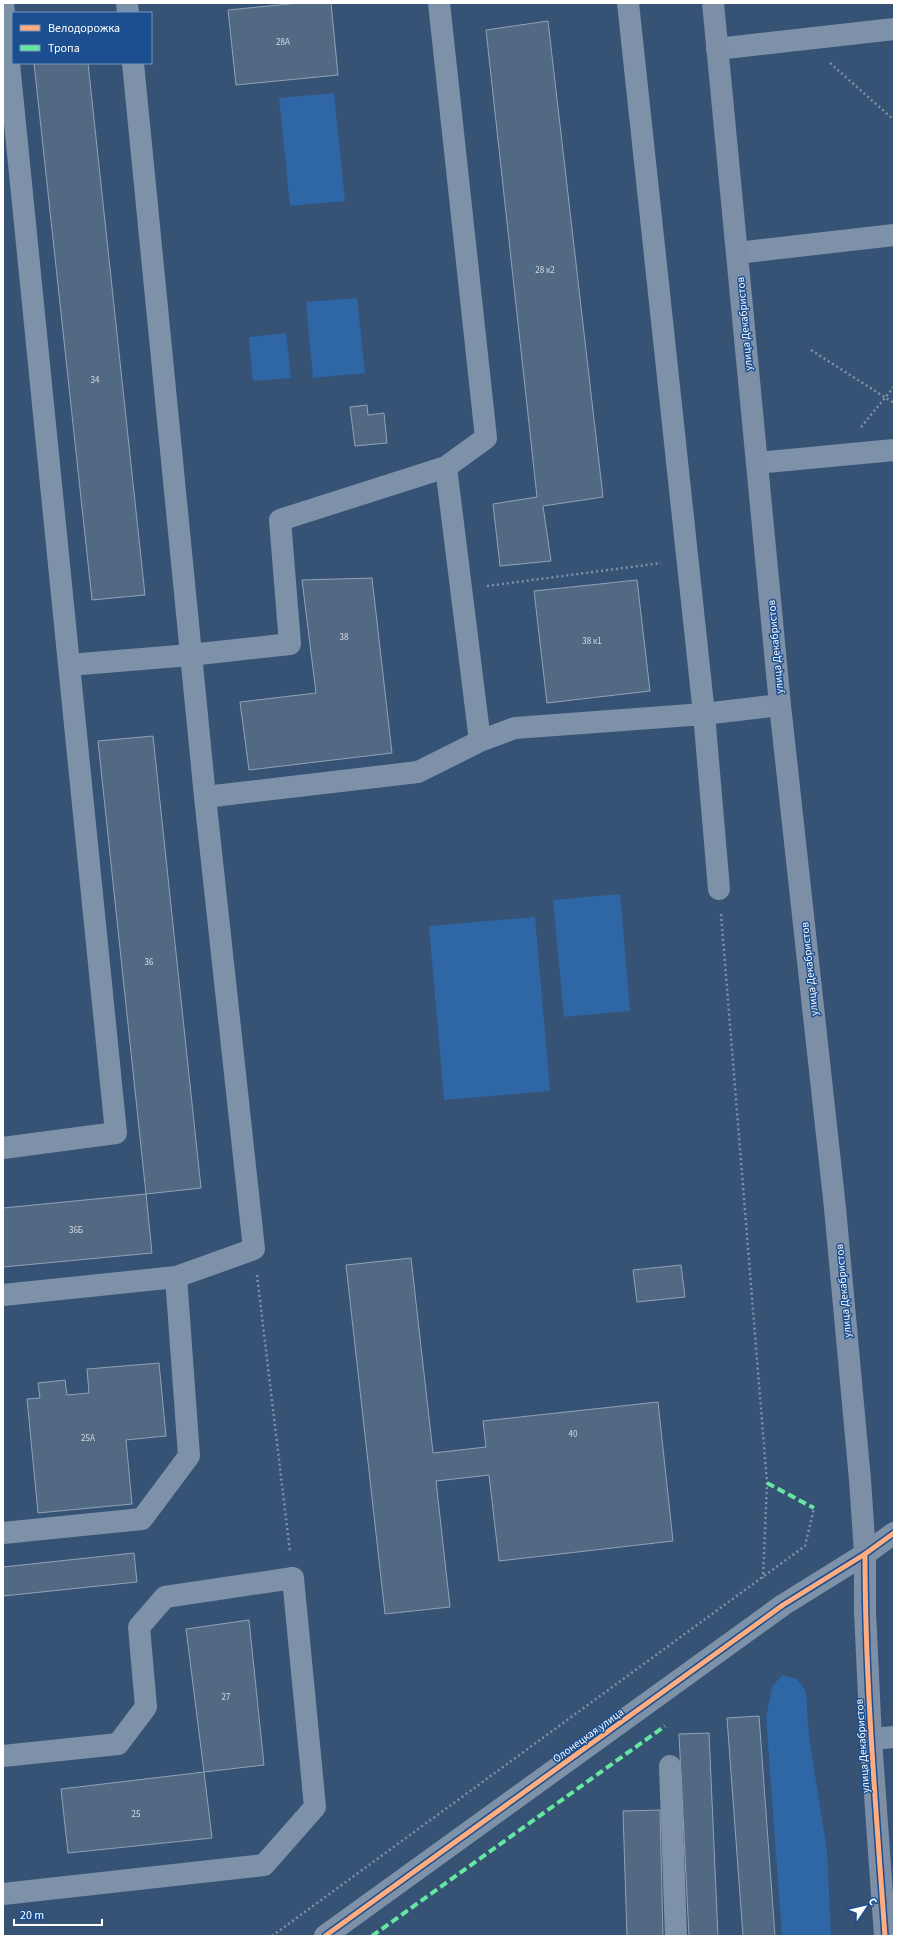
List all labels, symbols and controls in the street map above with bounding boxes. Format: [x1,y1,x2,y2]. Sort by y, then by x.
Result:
legend [12,12,152,64]
text: Велодорожка [48,20,120,37]
house number: 28А [276,36,290,49]
text: Тропа [48,40,80,57]
house number: 28 к2 [535,264,555,277]
street label: улица Декабристов [733,276,756,372]
house number: 34 [91,374,100,387]
street label: улица Декабристов [764,599,787,695]
house number: 38 [340,631,349,644]
house number: 38 к1 [582,635,602,648]
street label: улица Декабристов [797,921,822,1017]
house number: 36 [145,956,154,969]
house number: 36Б [69,1224,83,1237]
street label: улица Декабристов [832,1243,855,1339]
house number: 40 [569,1428,578,1441]
house number: 25А [81,1432,95,1445]
house number: 27 [222,1691,231,1704]
street label: улица Декабристов [852,1698,873,1793]
street label: Олонецкая улица [550,1705,627,1766]
house number: 25 [132,1808,141,1821]
north arrow [845,1887,885,1927]
text: С [865,1895,881,1909]
scale bar [14,1901,102,1927]
text: 20 m [20,1907,44,1924]

